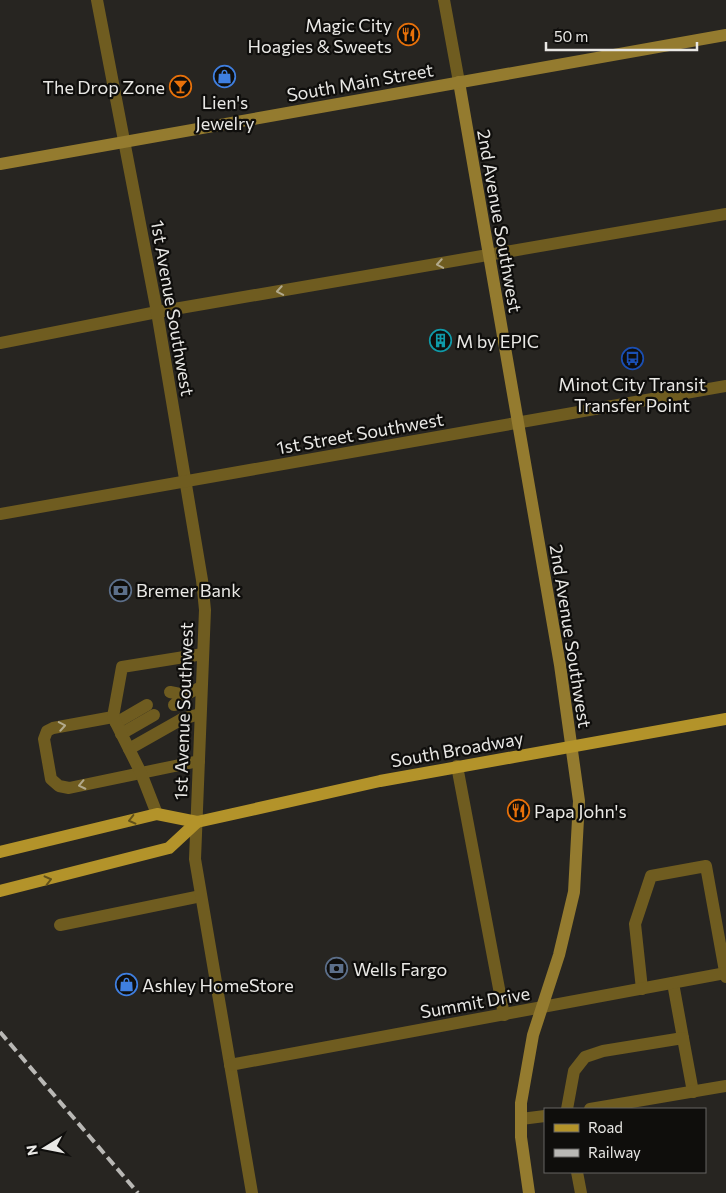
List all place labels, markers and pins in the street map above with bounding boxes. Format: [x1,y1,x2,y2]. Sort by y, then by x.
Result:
place label: Magic City Hoagies & Sweets [247,14,392,57]
restaurant icon: Magic City Hoagies & Sweets [396,23,420,47]
shop icon: Lien's Jewelry [213,65,237,89]
bar icon: The Drop Zone [169,75,193,99]
place label: The Drop Zone [43,76,165,98]
place label: Lien's Jewelry [195,91,255,134]
building icon: M by EPIC [428,329,452,353]
place label: M by EPIC [456,330,539,352]
bus stop icon: Minot City Transit Transfer Point [620,347,644,371]
place label: Minot City Transit Transfer Point [558,373,706,416]
bank icon: Bremer Bank [108,578,132,602]
place label: Bremer Bank [136,579,241,601]
restaurant icon: Papa John's [506,799,530,823]
place label: Papa John's [534,800,627,822]
bank icon: Wells Fargo [325,957,349,981]
place label: Wells Fargo [353,958,447,980]
shop icon: Ashley HomeStore [114,973,138,997]
place label: Ashley HomeStore [142,974,294,996]

